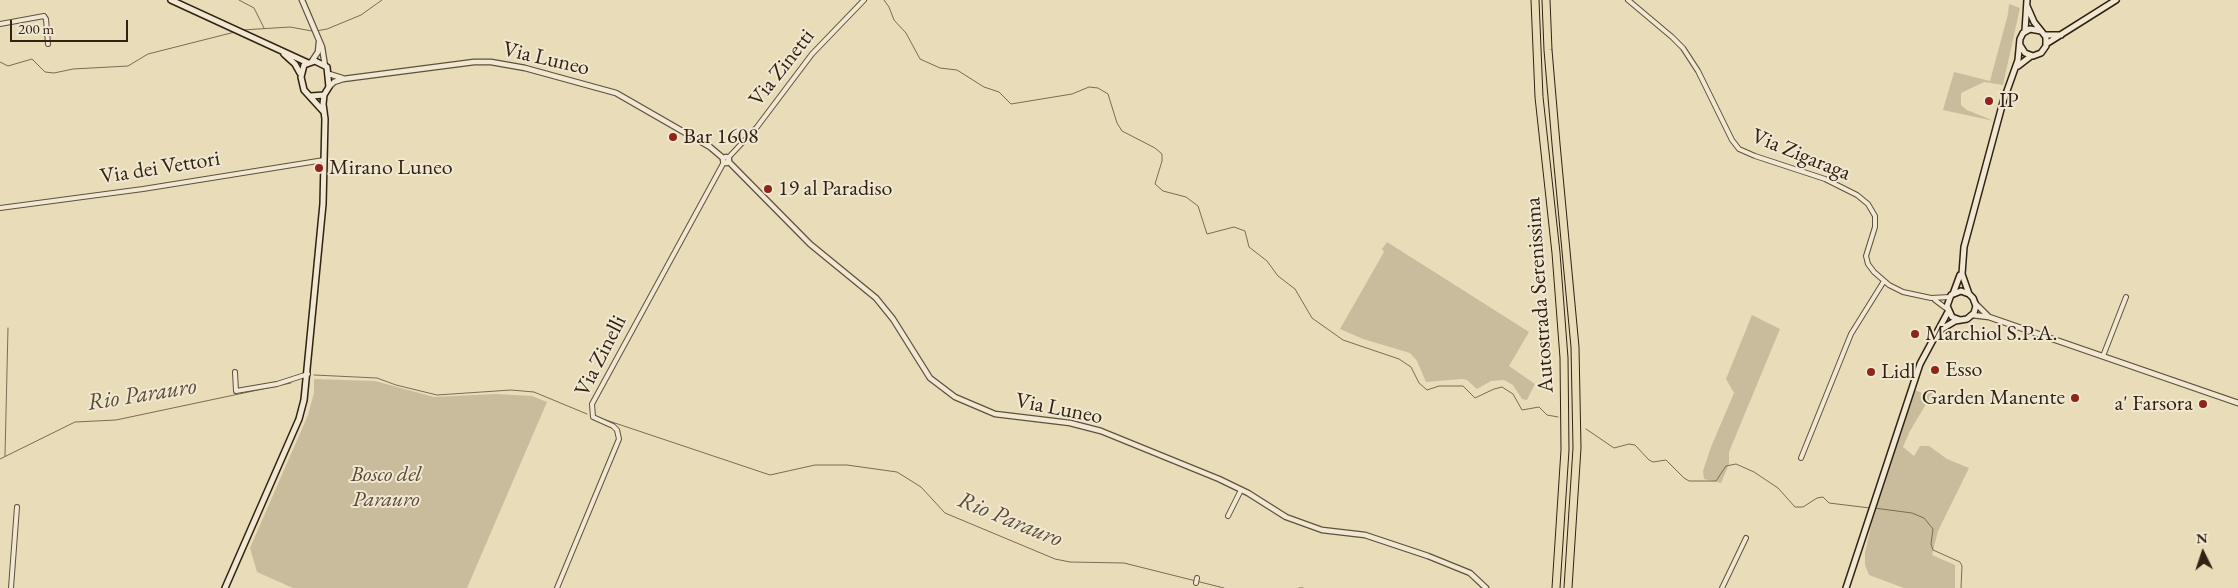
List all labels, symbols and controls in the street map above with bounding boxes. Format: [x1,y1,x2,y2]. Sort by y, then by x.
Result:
scale bar [12,10,130,42]
text: 200 m [18,19,54,38]
street label: Via Zinetti [744,24,820,112]
street label: Via Luneo [500,36,592,82]
place label: IP [1999,88,2019,114]
marker: IP [1983,95,1995,107]
street label: Via Zigaraga [1748,123,1854,187]
place label: Bar 1608 [683,124,759,150]
marker: Bar 1608 [667,131,679,143]
street label: Via dei Vettori [98,145,222,191]
place label: Mirano Luneo [329,155,453,181]
marker: Mirano Luneo [313,162,325,174]
place label: 19 al Paradiso [778,176,892,202]
marker: 19 al Paradiso [762,183,774,195]
street label: Autostrada Serenissima [1520,196,1560,394]
street label: Via Zinelli [569,311,633,401]
place label: Marchiol S.P.A. [1925,321,2058,347]
marker: Marchiol S.P.A. [1909,328,1921,340]
place label: Esso [1945,357,1983,383]
place label: Lidl [1881,359,1916,385]
marker: Esso [1929,364,1941,376]
marker: Lidl [1865,366,1877,378]
water label: Rio Parauro [85,372,199,418]
place label: Garden Manente [1922,385,2065,411]
street label: Via Luneo [1013,388,1105,430]
place label: a' Farsora [2115,391,2193,417]
marker: Garden Manente [2069,392,2081,404]
marker: a' Farsora [2197,398,2209,410]
park label: Bosco del Parauro [351,462,421,514]
water label: Rio Parauro [953,486,1067,554]
north arrow [2178,528,2228,578]
text: N [2196,529,2208,547]

